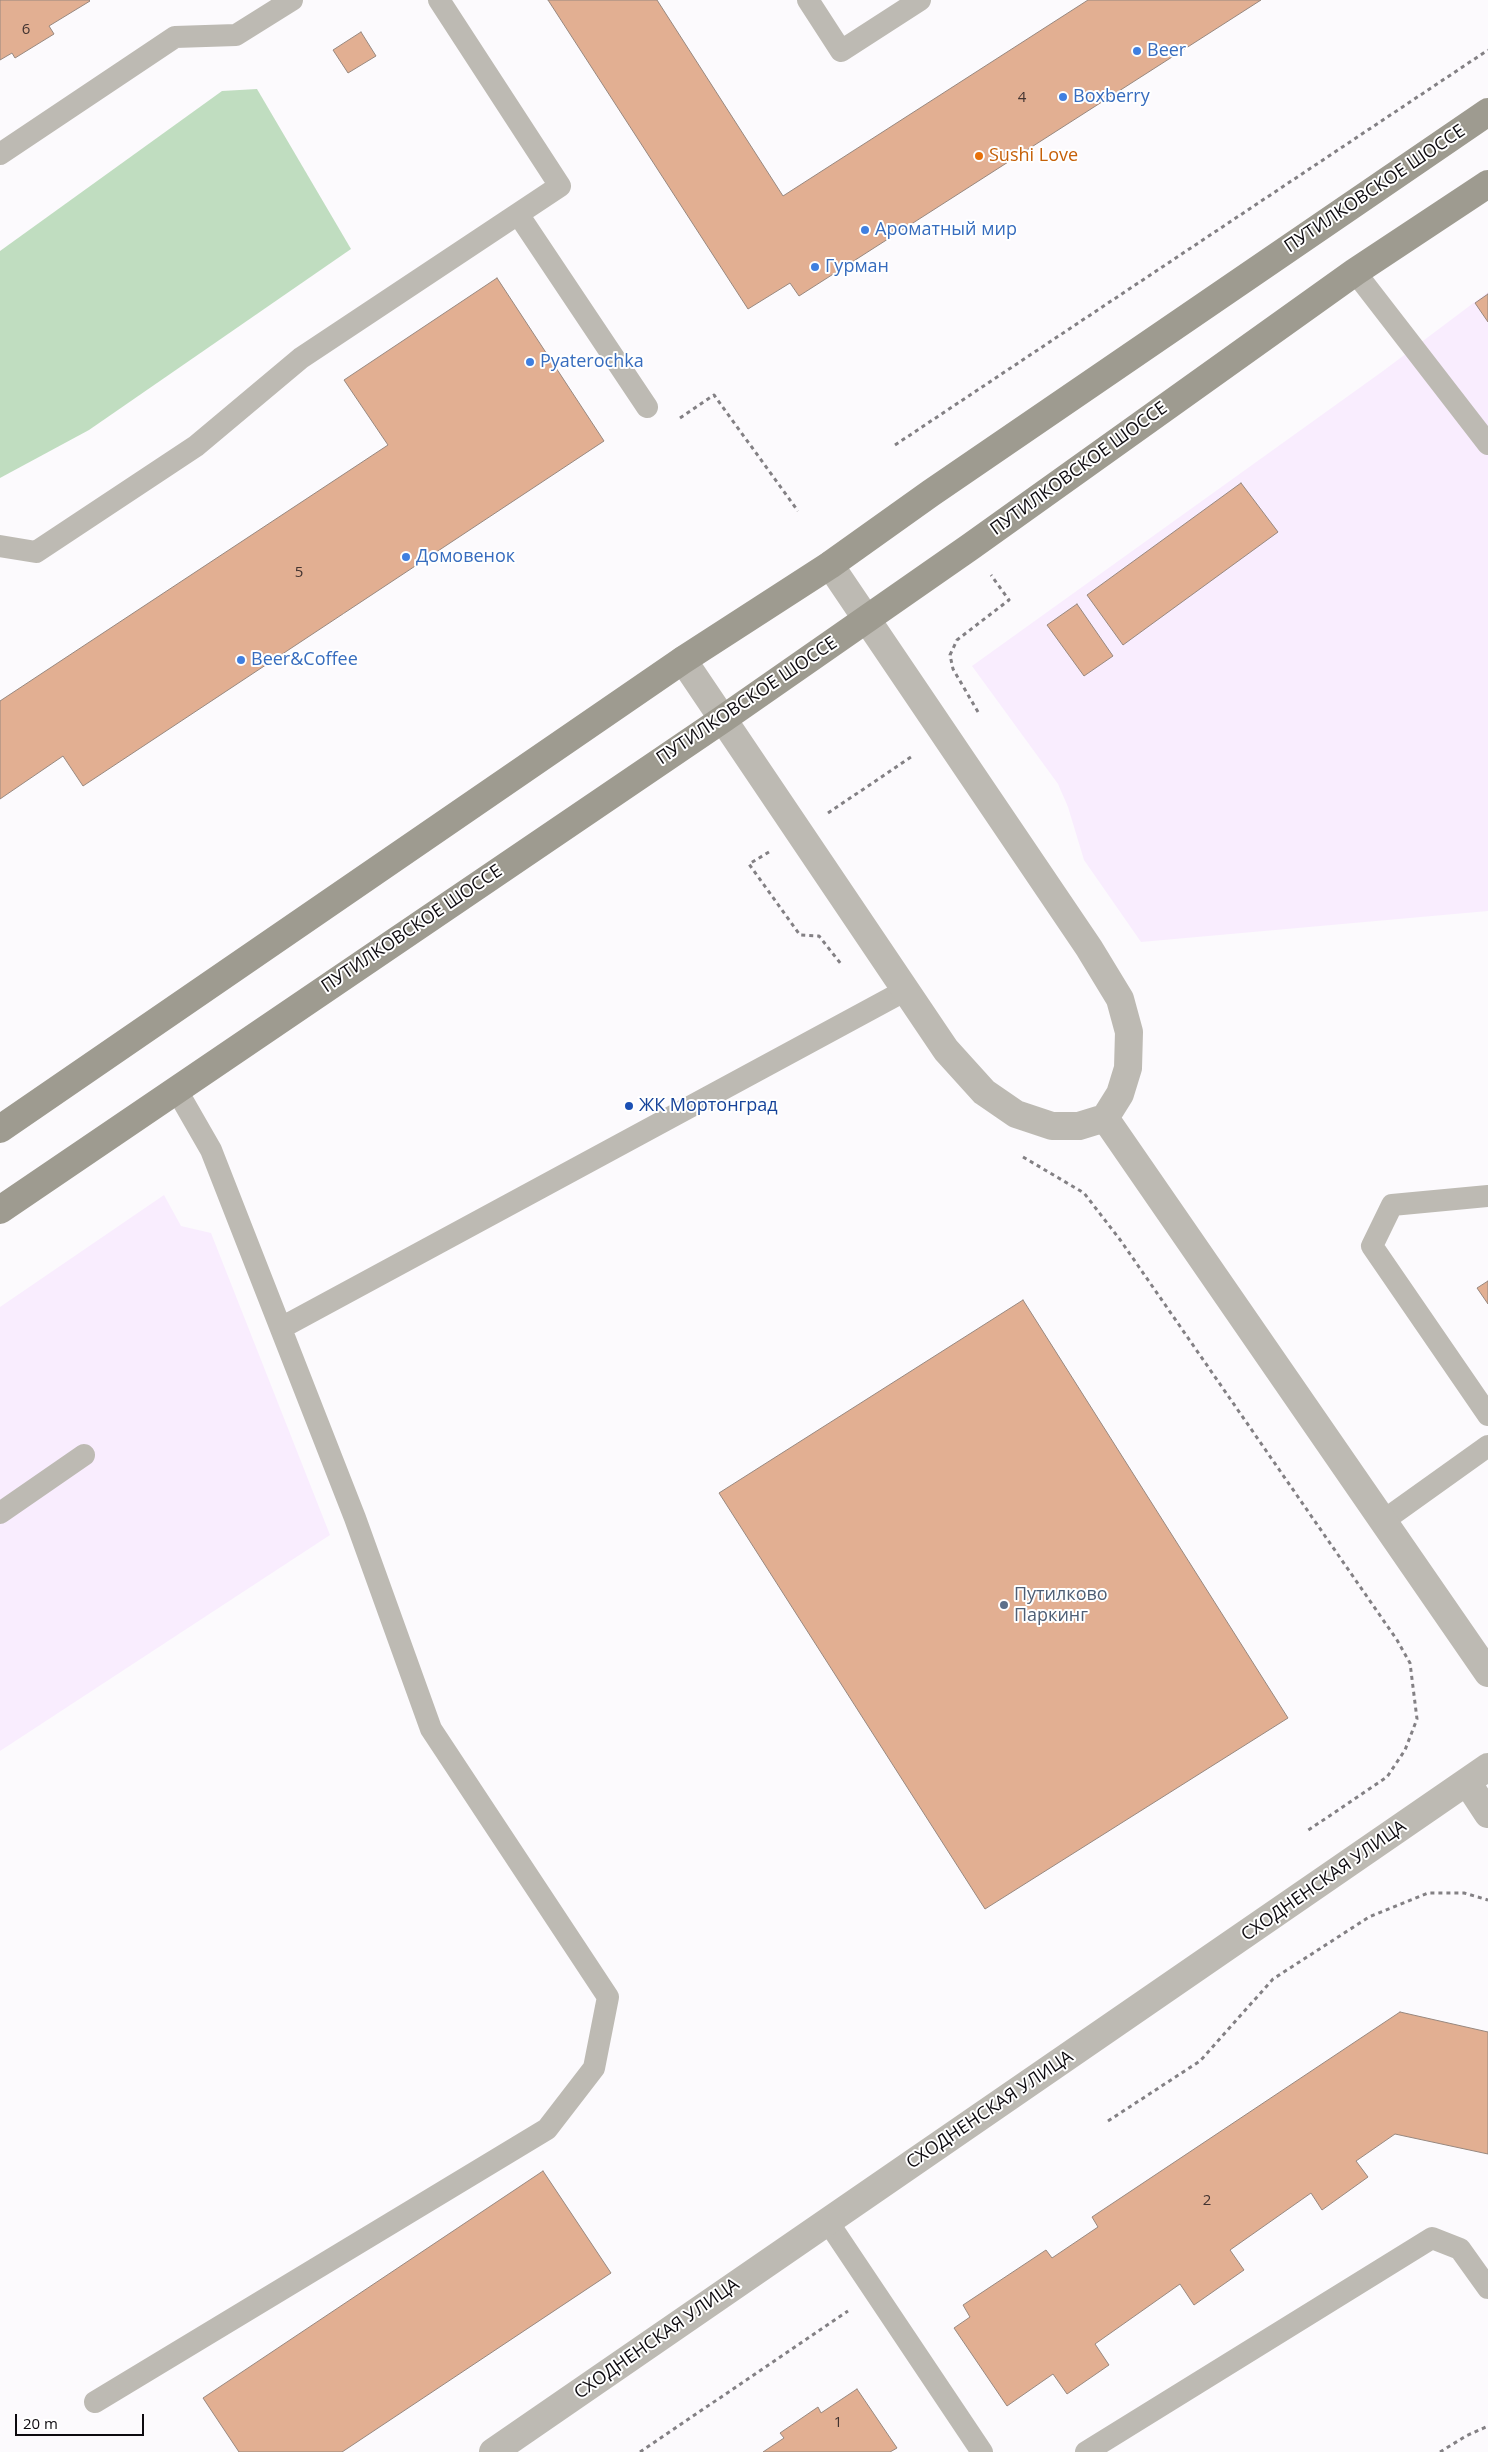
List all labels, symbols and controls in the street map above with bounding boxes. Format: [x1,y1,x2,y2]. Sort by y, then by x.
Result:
house number: 6 [22,21,30,39]
place label: Beer [1147,40,1186,62]
marker: Beer [1131,45,1143,57]
place label: Boxberry [1073,86,1150,108]
house number: 4 [1018,89,1026,107]
marker: Boxberry [1057,91,1069,103]
street label: ПУТИЛКОВСКОЕ ШОССЕ [1281,120,1469,258]
place label: Sushi Love [989,145,1078,167]
marker: Sushi Love [973,150,985,162]
place label: Ароматный мир [875,219,1017,241]
marker: Ароматный мир [859,224,871,236]
place label: Гурман [825,256,889,278]
marker: Гурман [809,261,821,273]
place label: Pyaterochka [540,351,644,373]
marker: Pyaterochka [524,356,536,368]
street label: ПУТИЛКОВСКОЕ ШОССЕ [986,398,1172,540]
place label: Домовенок [416,546,515,568]
marker: Домовенок [400,551,412,563]
house number: 5 [295,564,303,582]
street label: ПУТИЛКОВСКОЕ ШОССЕ [653,632,841,770]
place label: Beer&Coffee [251,649,358,671]
marker: Beer&Coffee [235,654,247,666]
street label: ПУТИЛКОВСКОЕ ШОССЕ [318,860,506,998]
place label: ЖК Мортонград [639,1095,778,1117]
marker: ЖК Мортонград [623,1100,635,1112]
place label: Путилково Паркинг [1014,1584,1108,1626]
marker: Путилково Паркинг [998,1599,1010,1611]
street label: СХОДНЕНСКАЯ УЛИЦА [1237,1816,1411,1946]
street label: СХОДНЕНСКАЯ УЛИЦА [903,2046,1077,2174]
house number: 2 [1203,2192,1211,2210]
street label: СХОДНЕНСКАЯ УЛИЦА [570,2274,744,2404]
scale bar [18,2404,146,2436]
text: 20 m [23,2413,58,2433]
house number: 1 [834,2414,842,2432]

